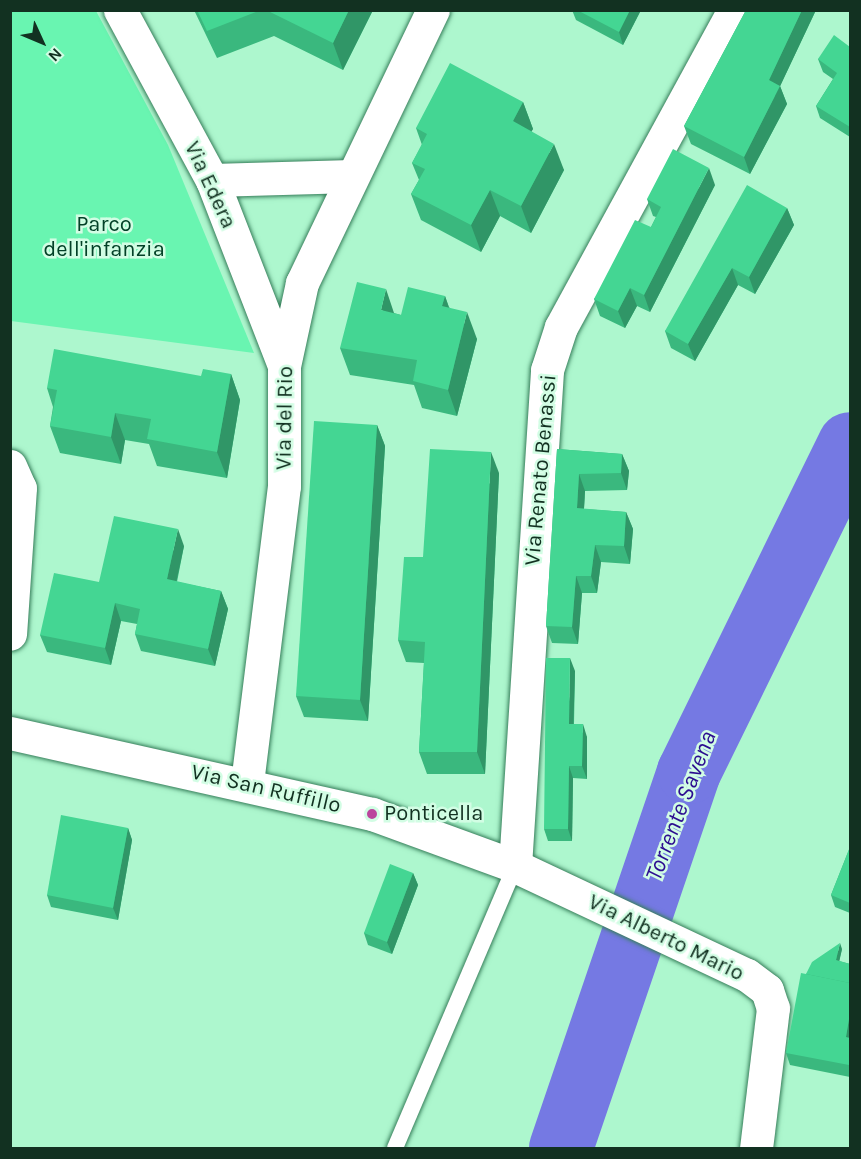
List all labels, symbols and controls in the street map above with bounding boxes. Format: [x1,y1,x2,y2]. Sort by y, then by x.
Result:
north arrow [12,12,72,72]
text: N [44,44,66,66]
street label: Via Edera [178,137,242,233]
park label: Parco dell'infanzia [43,211,165,262]
street label: Via del Rio [271,366,299,470]
street label: Via Renato Benassi [519,373,563,567]
water label: Torrente Savena [639,727,723,885]
street label: Via San Ruffillo [189,759,343,819]
place label: Ponticella [384,801,483,827]
marker: Ponticella [365,807,379,821]
street label: Via Alberto Mario [584,889,748,987]

